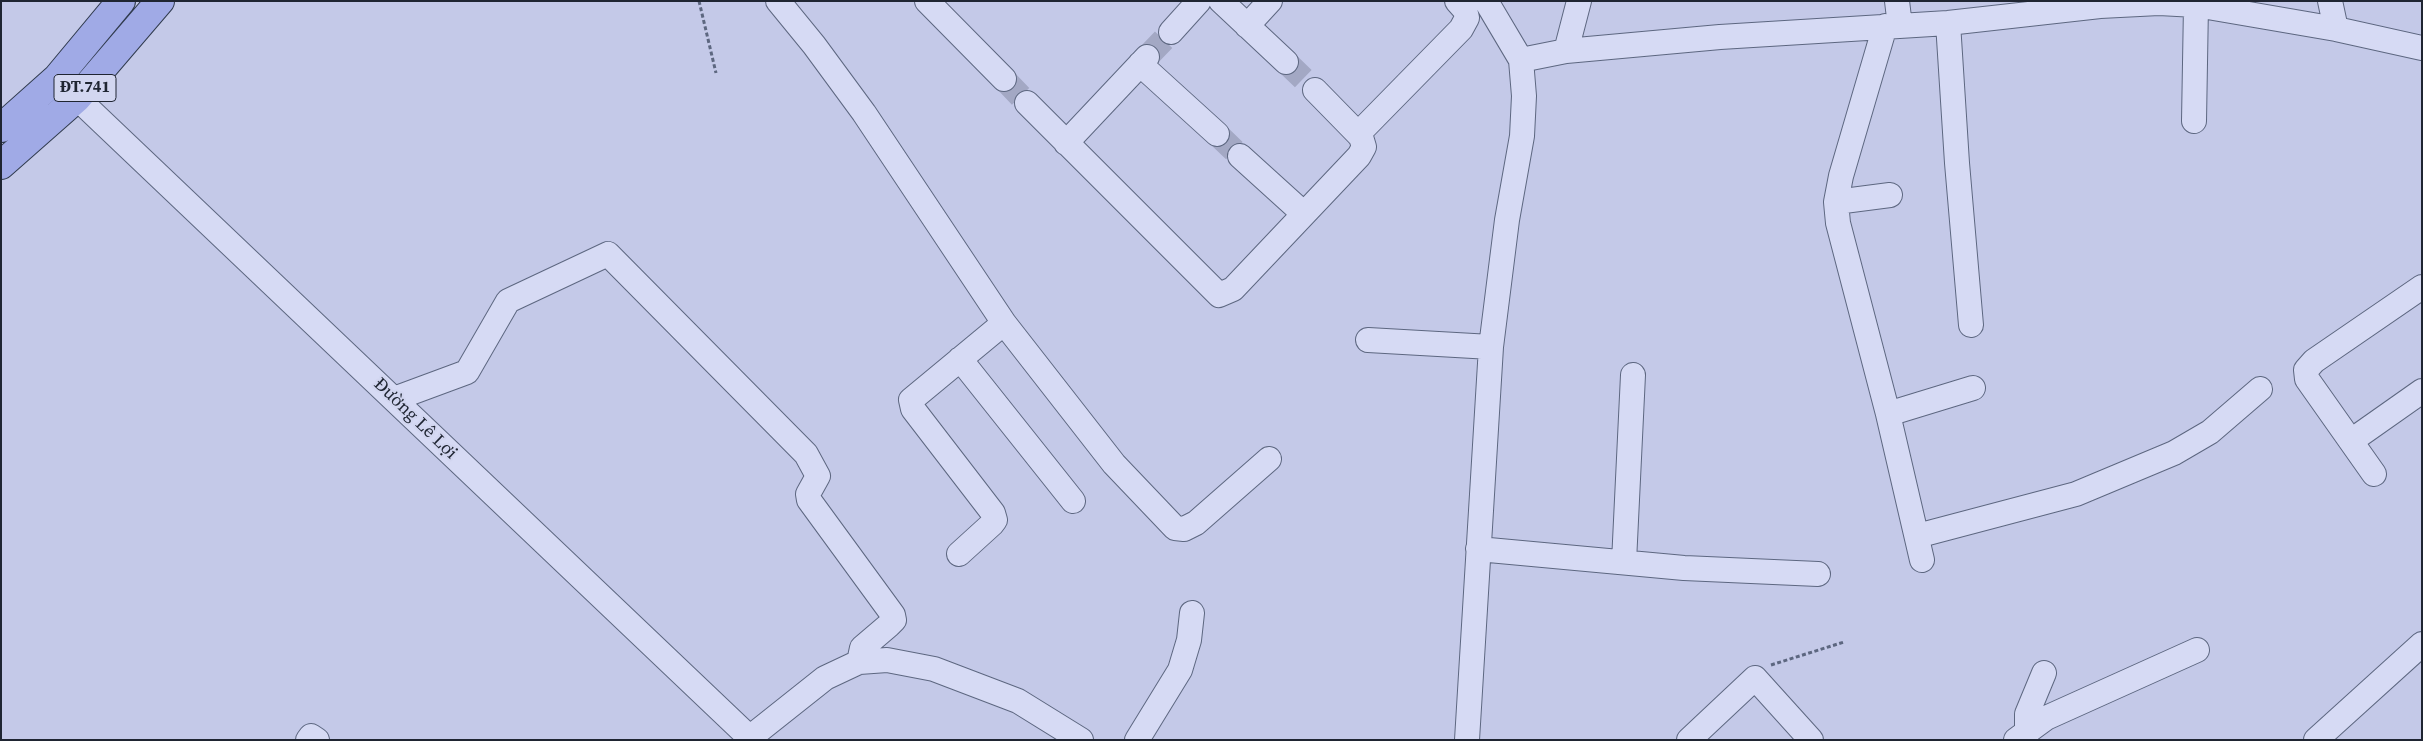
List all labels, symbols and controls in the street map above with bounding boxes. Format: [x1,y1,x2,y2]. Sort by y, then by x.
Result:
road number: ĐT.741 [54,75,116,102]
street label: Đường Lê Lợi [369,374,461,464]

